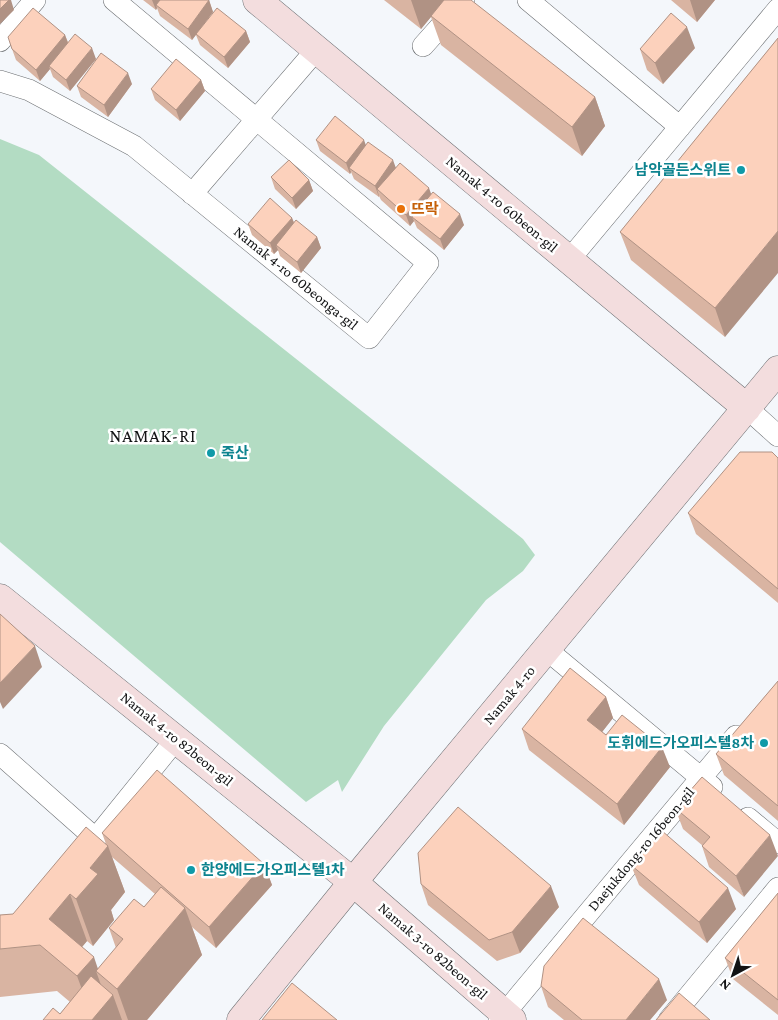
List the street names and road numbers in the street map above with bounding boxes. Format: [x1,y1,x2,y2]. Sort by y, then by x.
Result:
street label: Namak 4-ro 60beon-gil [442,153,561,256]
street label: Namak 4-ro 60beonga-gil [230,223,361,334]
street label: Namak 4-ro [480,663,538,727]
street label: Namak 4-ro 82beon-gil [117,689,236,790]
street label: Daejukdong-ro 16beon-gil [585,784,698,915]
street label: Namak 3-ro 82beon-gil [375,899,491,1003]

